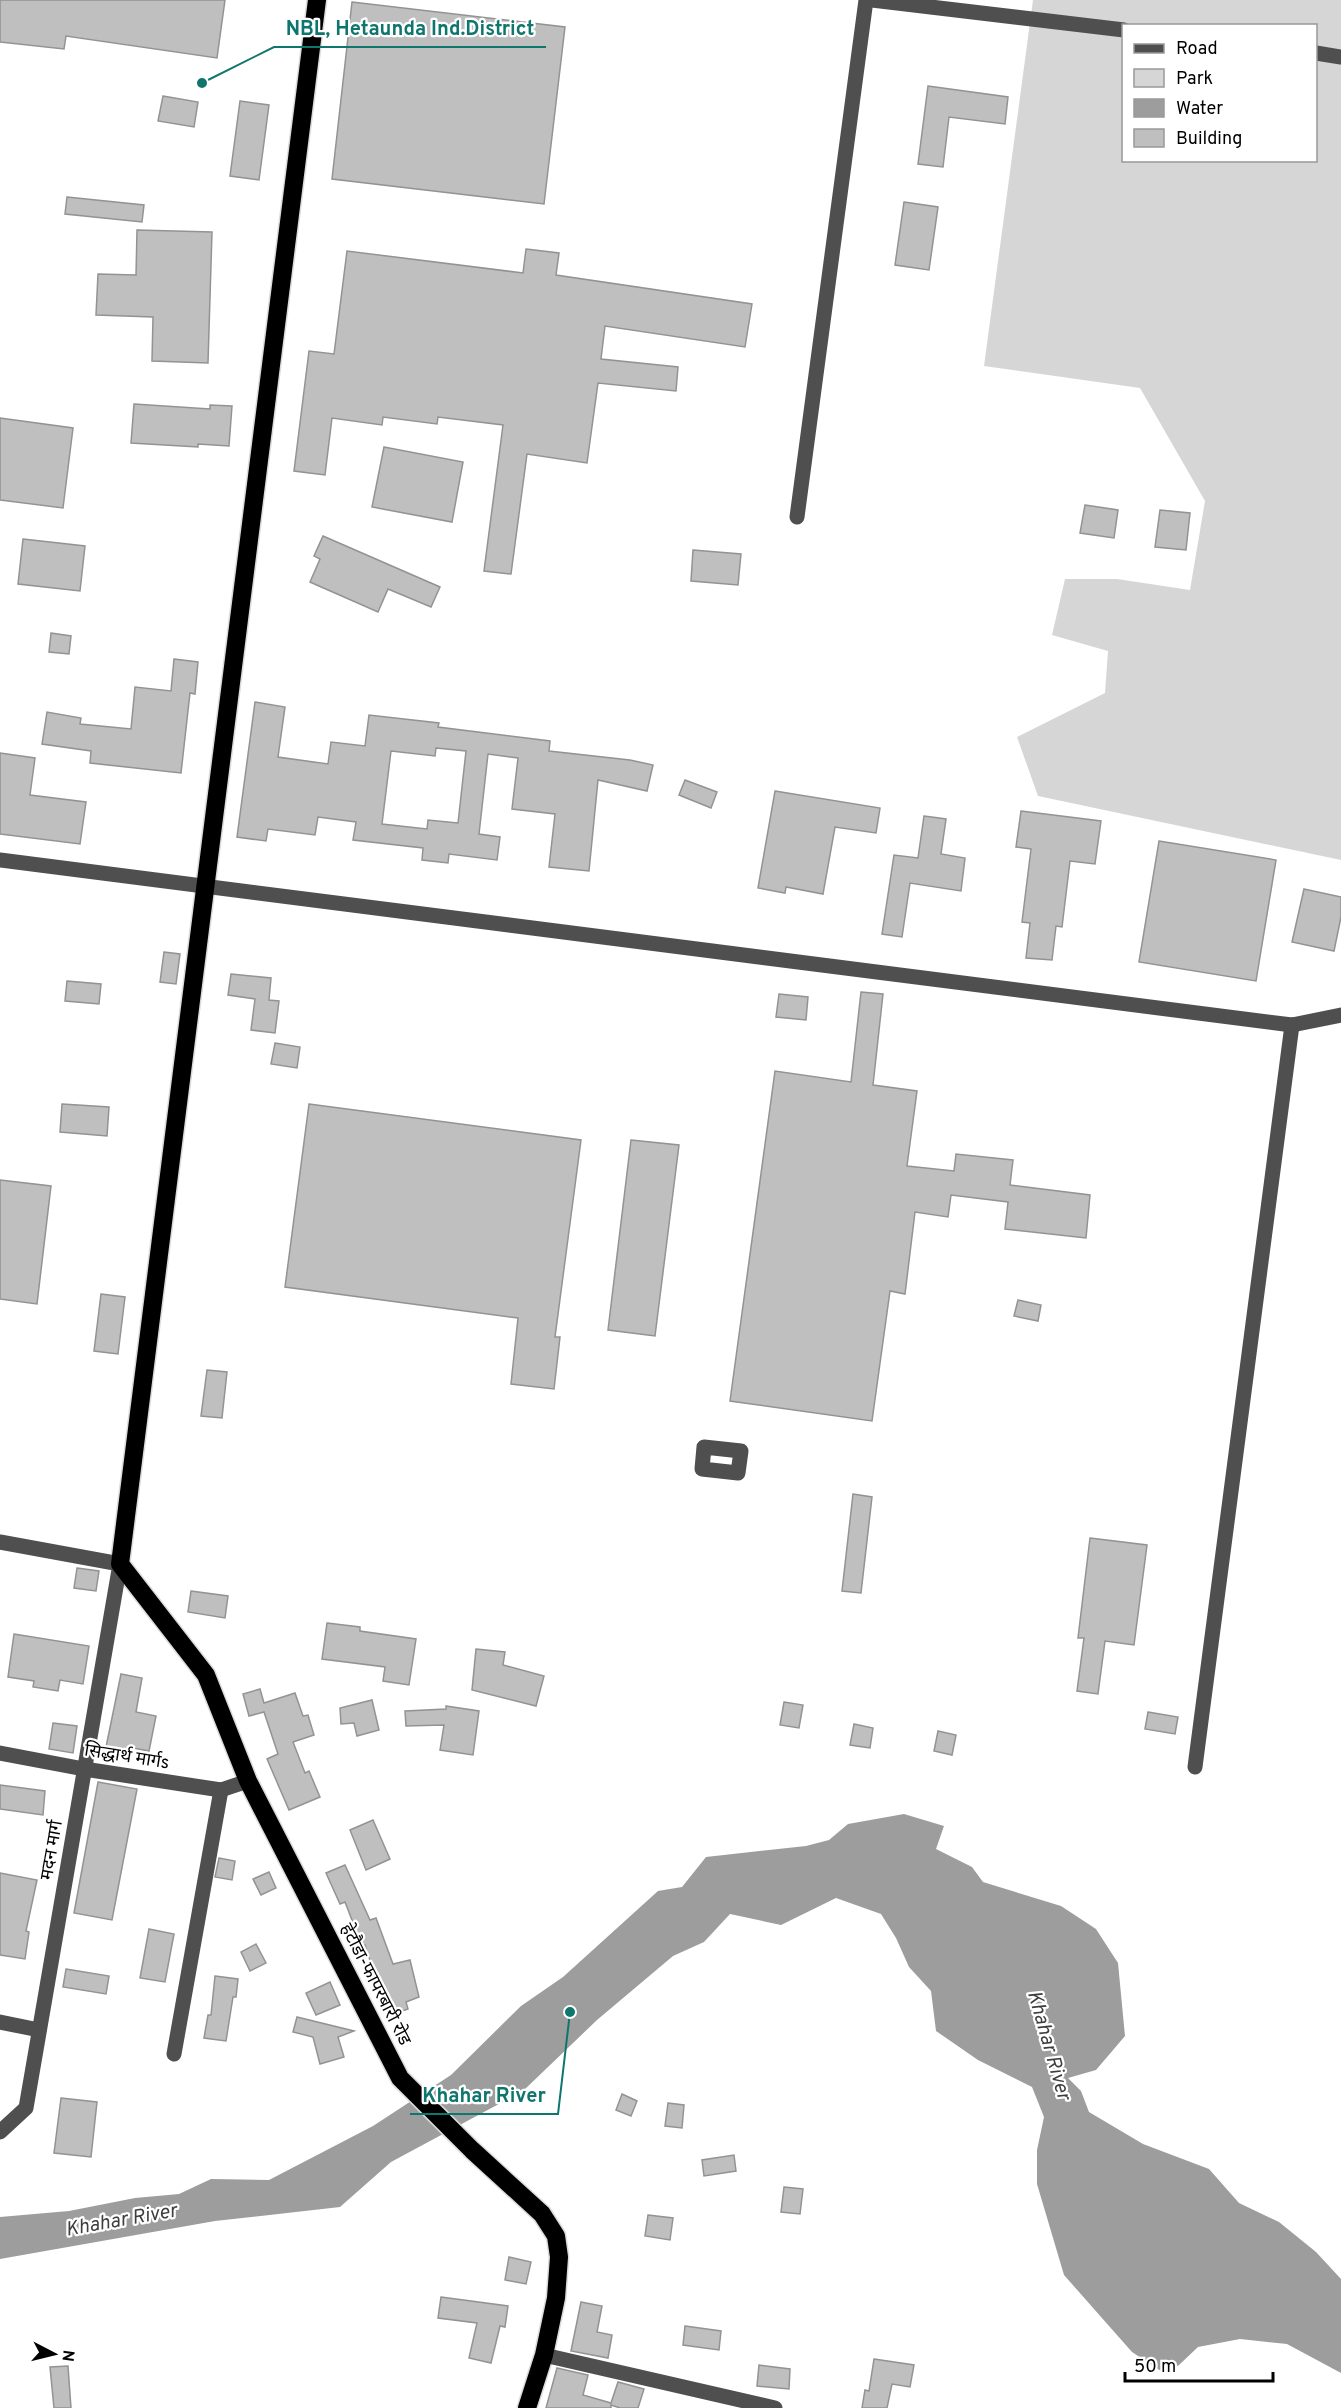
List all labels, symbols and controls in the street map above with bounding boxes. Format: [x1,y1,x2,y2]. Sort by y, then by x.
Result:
callout: NBL, Hetaunda Ind.District [274,9,546,47]
text: NBL, Hetaunda Ind.District [286,17,534,43]
legend [1122,24,1317,162]
text: Road [1176,38,1218,61]
text: Park [1176,68,1213,91]
text: Water [1176,98,1223,121]
text: Building [1176,128,1242,151]
street label: सिद्धार्थ मार्गs [83,1738,171,1776]
street label: मदन मार्ग [35,1818,69,1882]
street label: हेटौडा-फापरबारी रोड [334,1919,416,2050]
water label: Khahar River [1020,1988,1076,2105]
callout: Khahar River [410,2076,558,2114]
text: Khahar River [422,2084,546,2110]
water label: Khahar River [64,2198,180,2244]
north arrow [24,2324,84,2384]
scale bar [1125,2345,1274,2383]
text: N [56,2349,78,2363]
text: 50 m [1134,2356,1176,2379]

